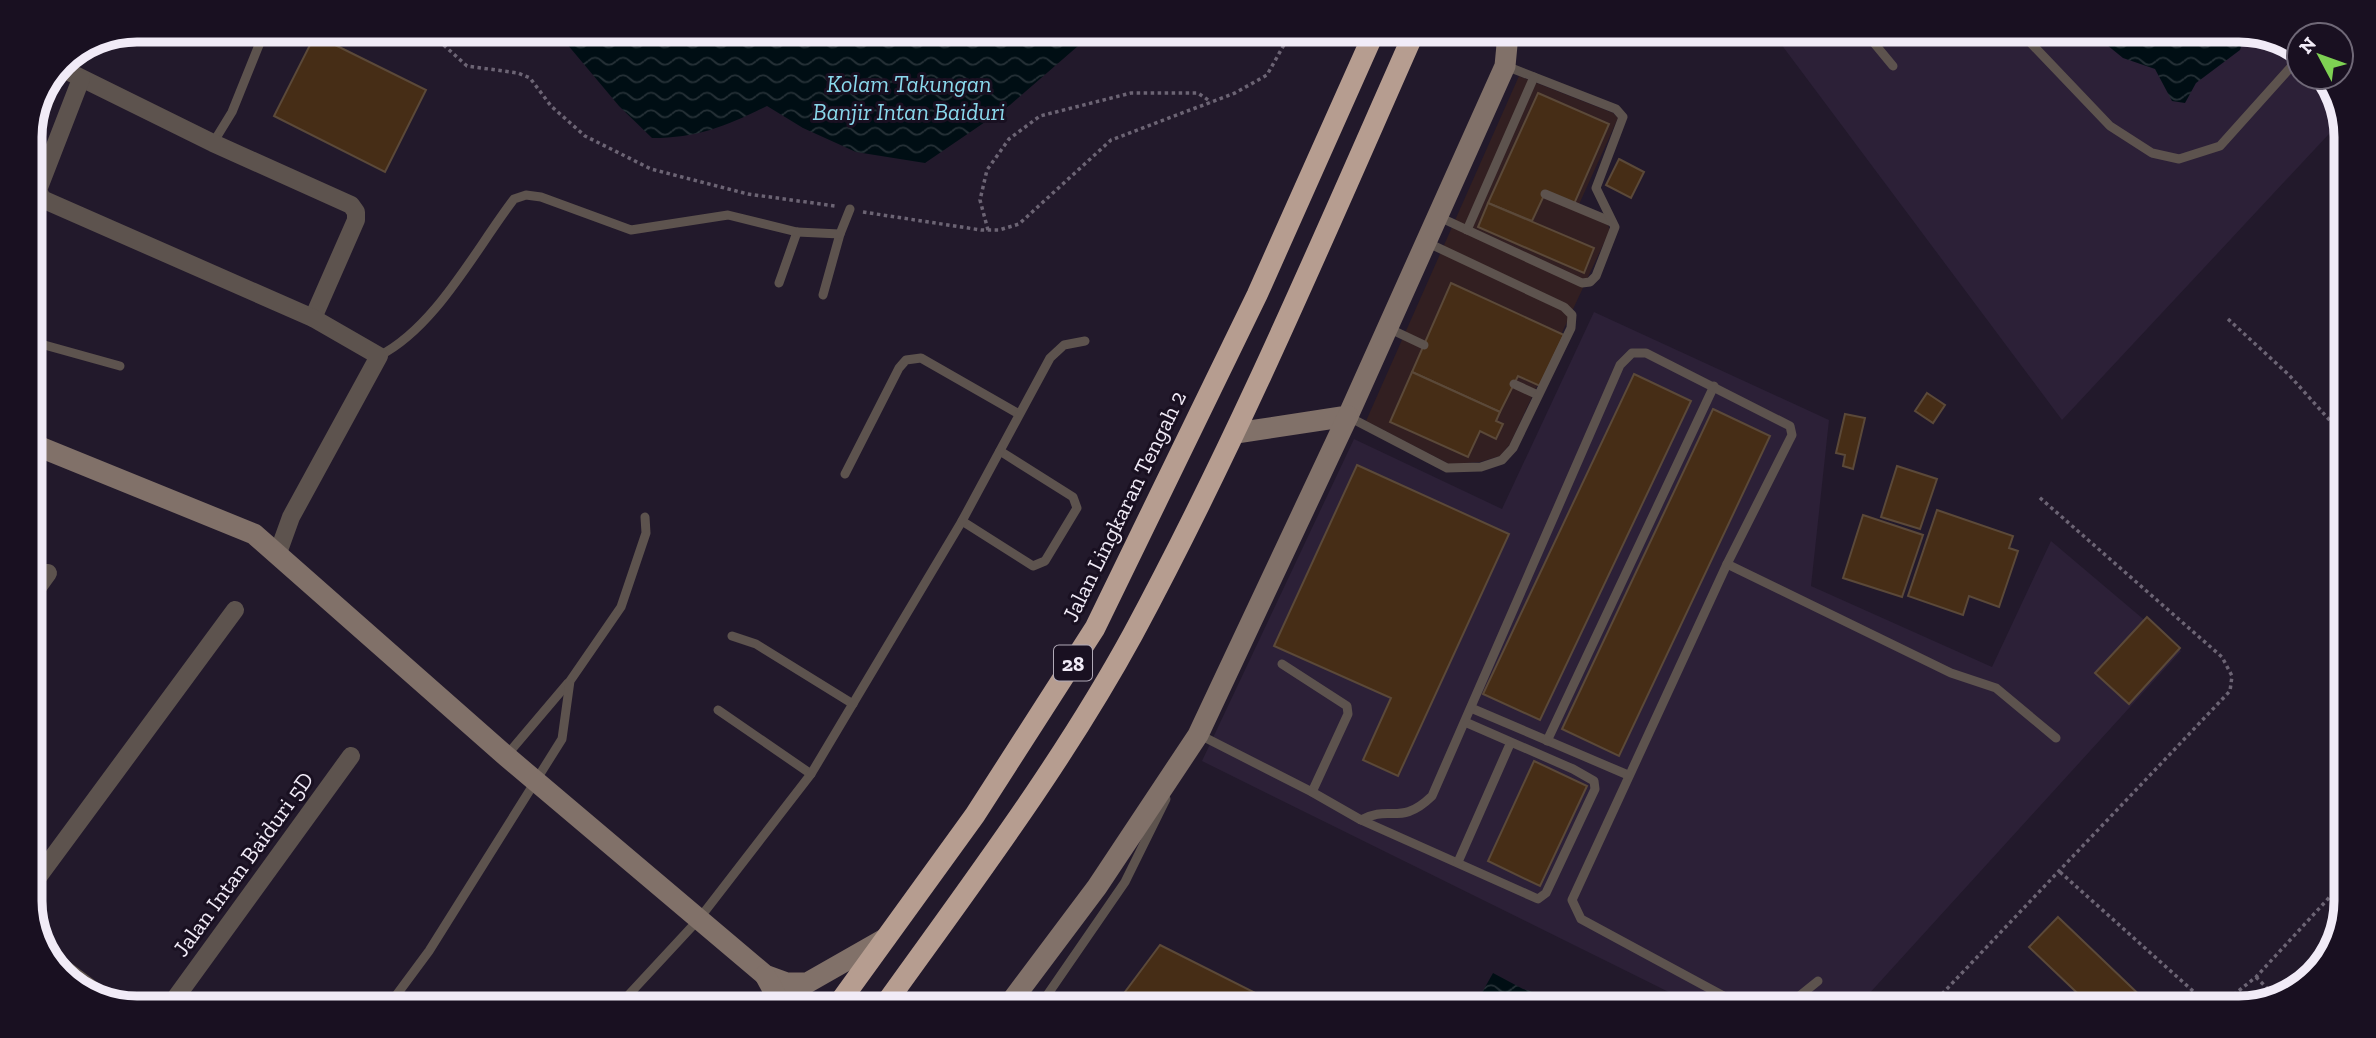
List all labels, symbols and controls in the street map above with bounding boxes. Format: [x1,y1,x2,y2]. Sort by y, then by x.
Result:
north arrow [2285,21,2355,91]
text: N [2294,32,2321,58]
water label: Kolam Takungan Banjir Intan Baiduri [813,69,1005,126]
street label: Jalan Lingkaran Tengah 2 [1056,386,1192,626]
road number: 28 [1054,646,1092,680]
street label: Jalan Intan Baiduri 5D [167,766,319,962]

